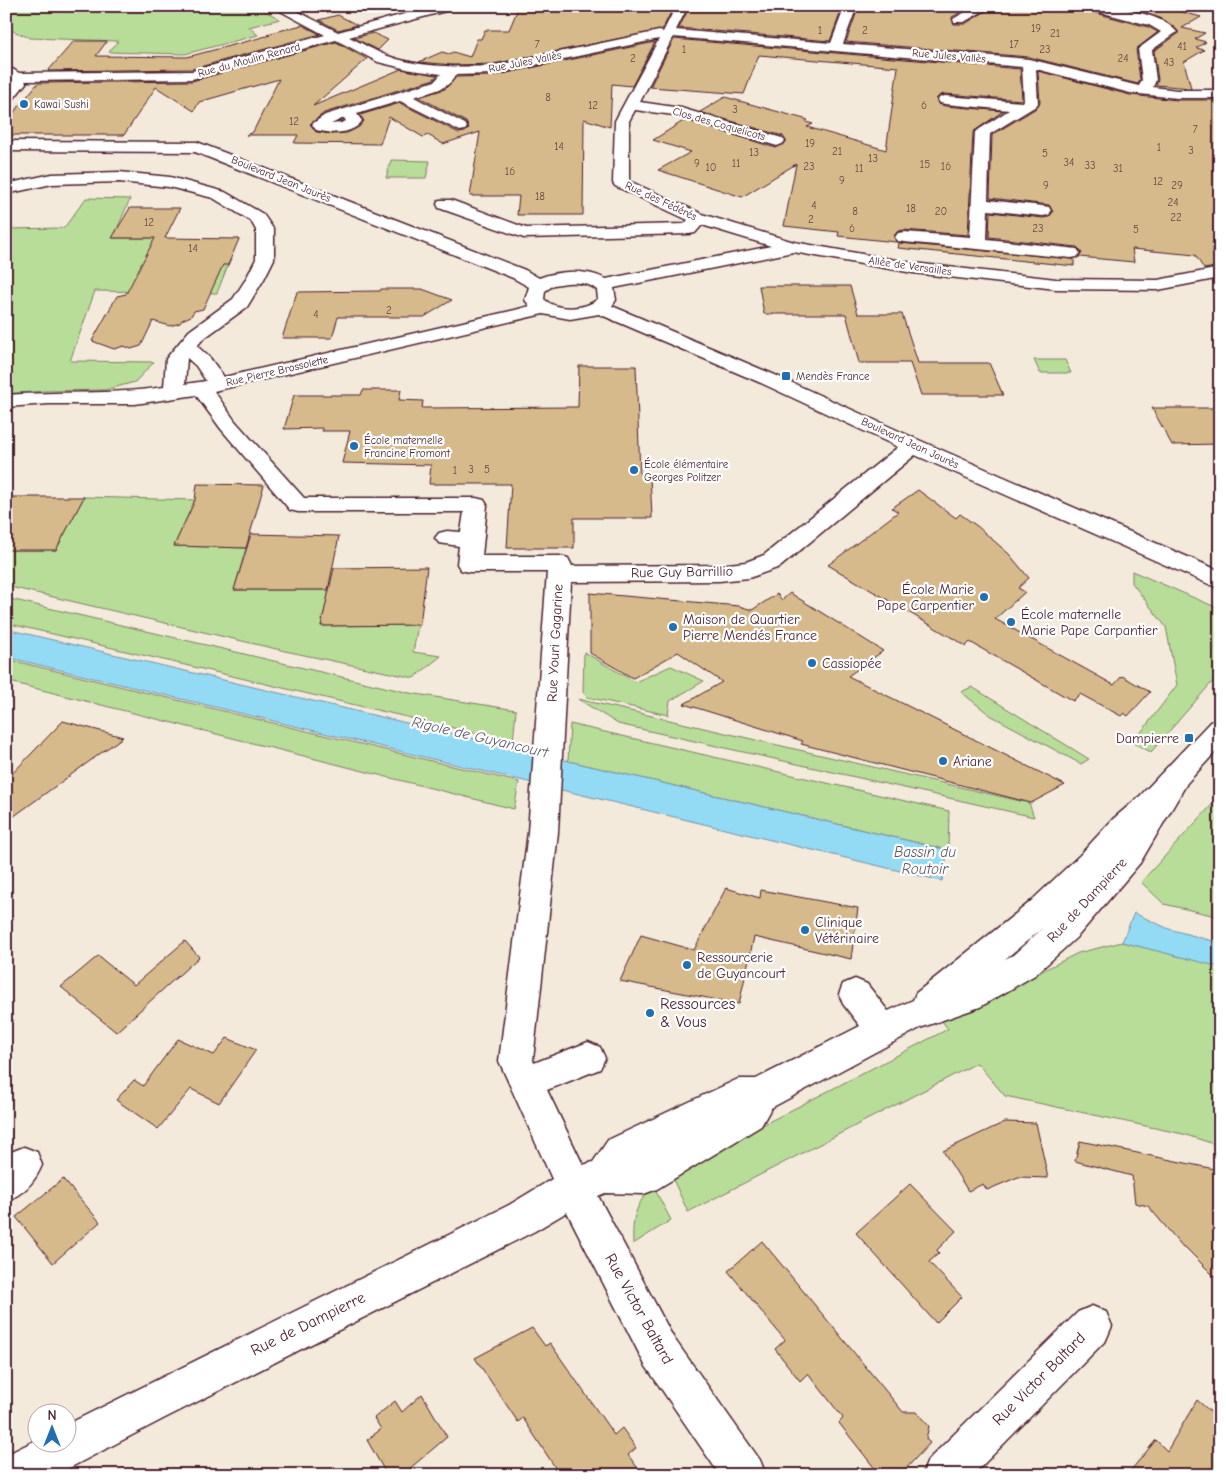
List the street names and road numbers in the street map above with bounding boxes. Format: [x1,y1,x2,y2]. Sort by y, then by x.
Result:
street label: Rue du Moulin Renard [196,40,302,80]
street label: Rue Jules Vallès [912,46,987,66]
street label: Rue Jules Vallès [487,48,563,75]
street label: Clos des Coquelicots [671,105,767,144]
street label: Boulevard Jean Jaurès [229,153,333,205]
street label: Rue des Fédérés [623,179,699,223]
street label: Allée de Versailles [868,254,953,278]
street label: Rue Pierre Brossolette [225,353,330,389]
street label: Boulevard Jean Jaurès [859,415,961,472]
street label: Rue Guy Barrillio [631,563,733,581]
street label: Rue Youri Gagarine [543,584,567,702]
street label: Rue de Dampierre [1043,854,1131,946]
street label: Rue Victor Baltard [601,1251,677,1367]
street label: Rue de Dampierre [248,1289,368,1359]
street label: Rue Victor Baltard [989,1329,1089,1429]

